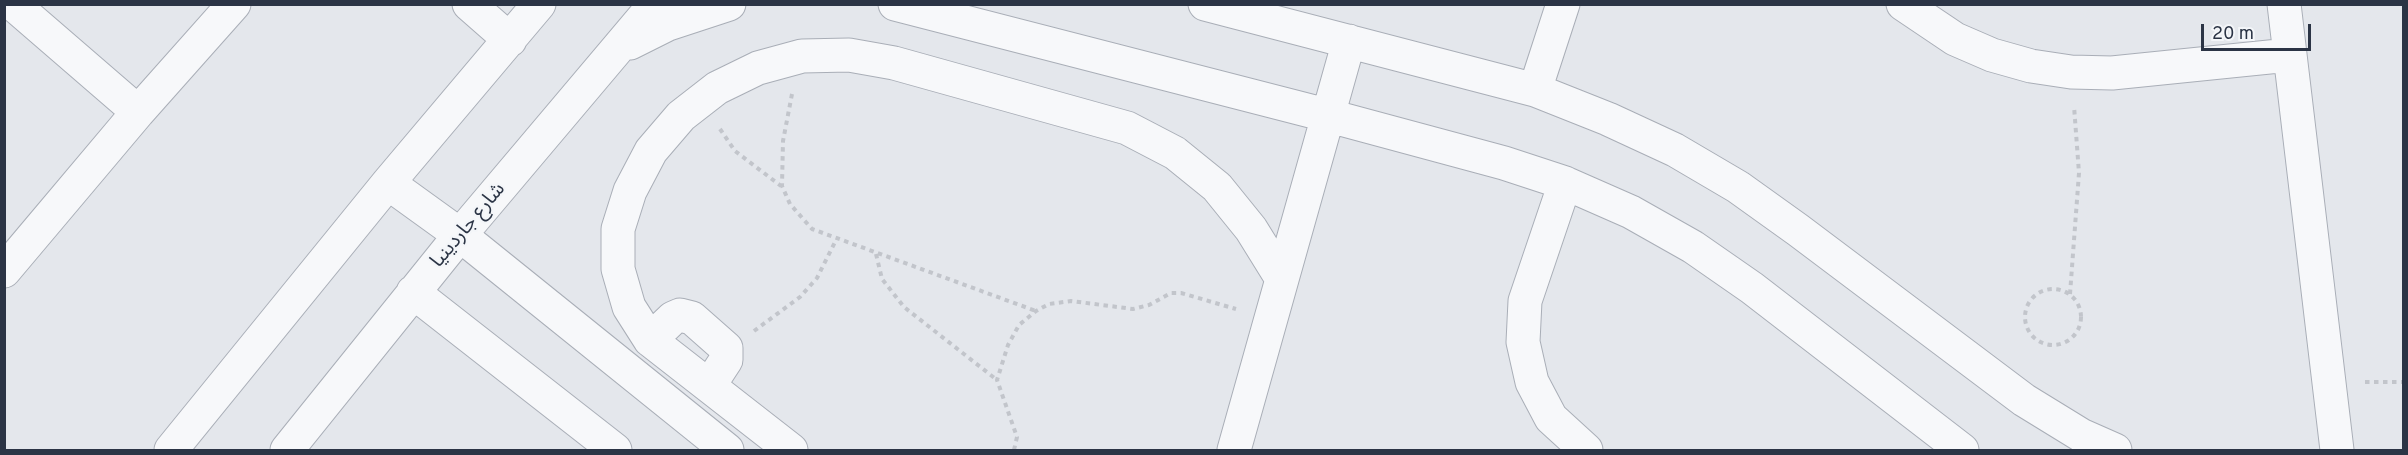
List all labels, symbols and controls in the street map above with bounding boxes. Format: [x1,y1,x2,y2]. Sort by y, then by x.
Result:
scale bar [2204,12,2314,50]
text: 20 m [2212,23,2254,46]
street label: شارع جاردينيا [426,179,512,273]

